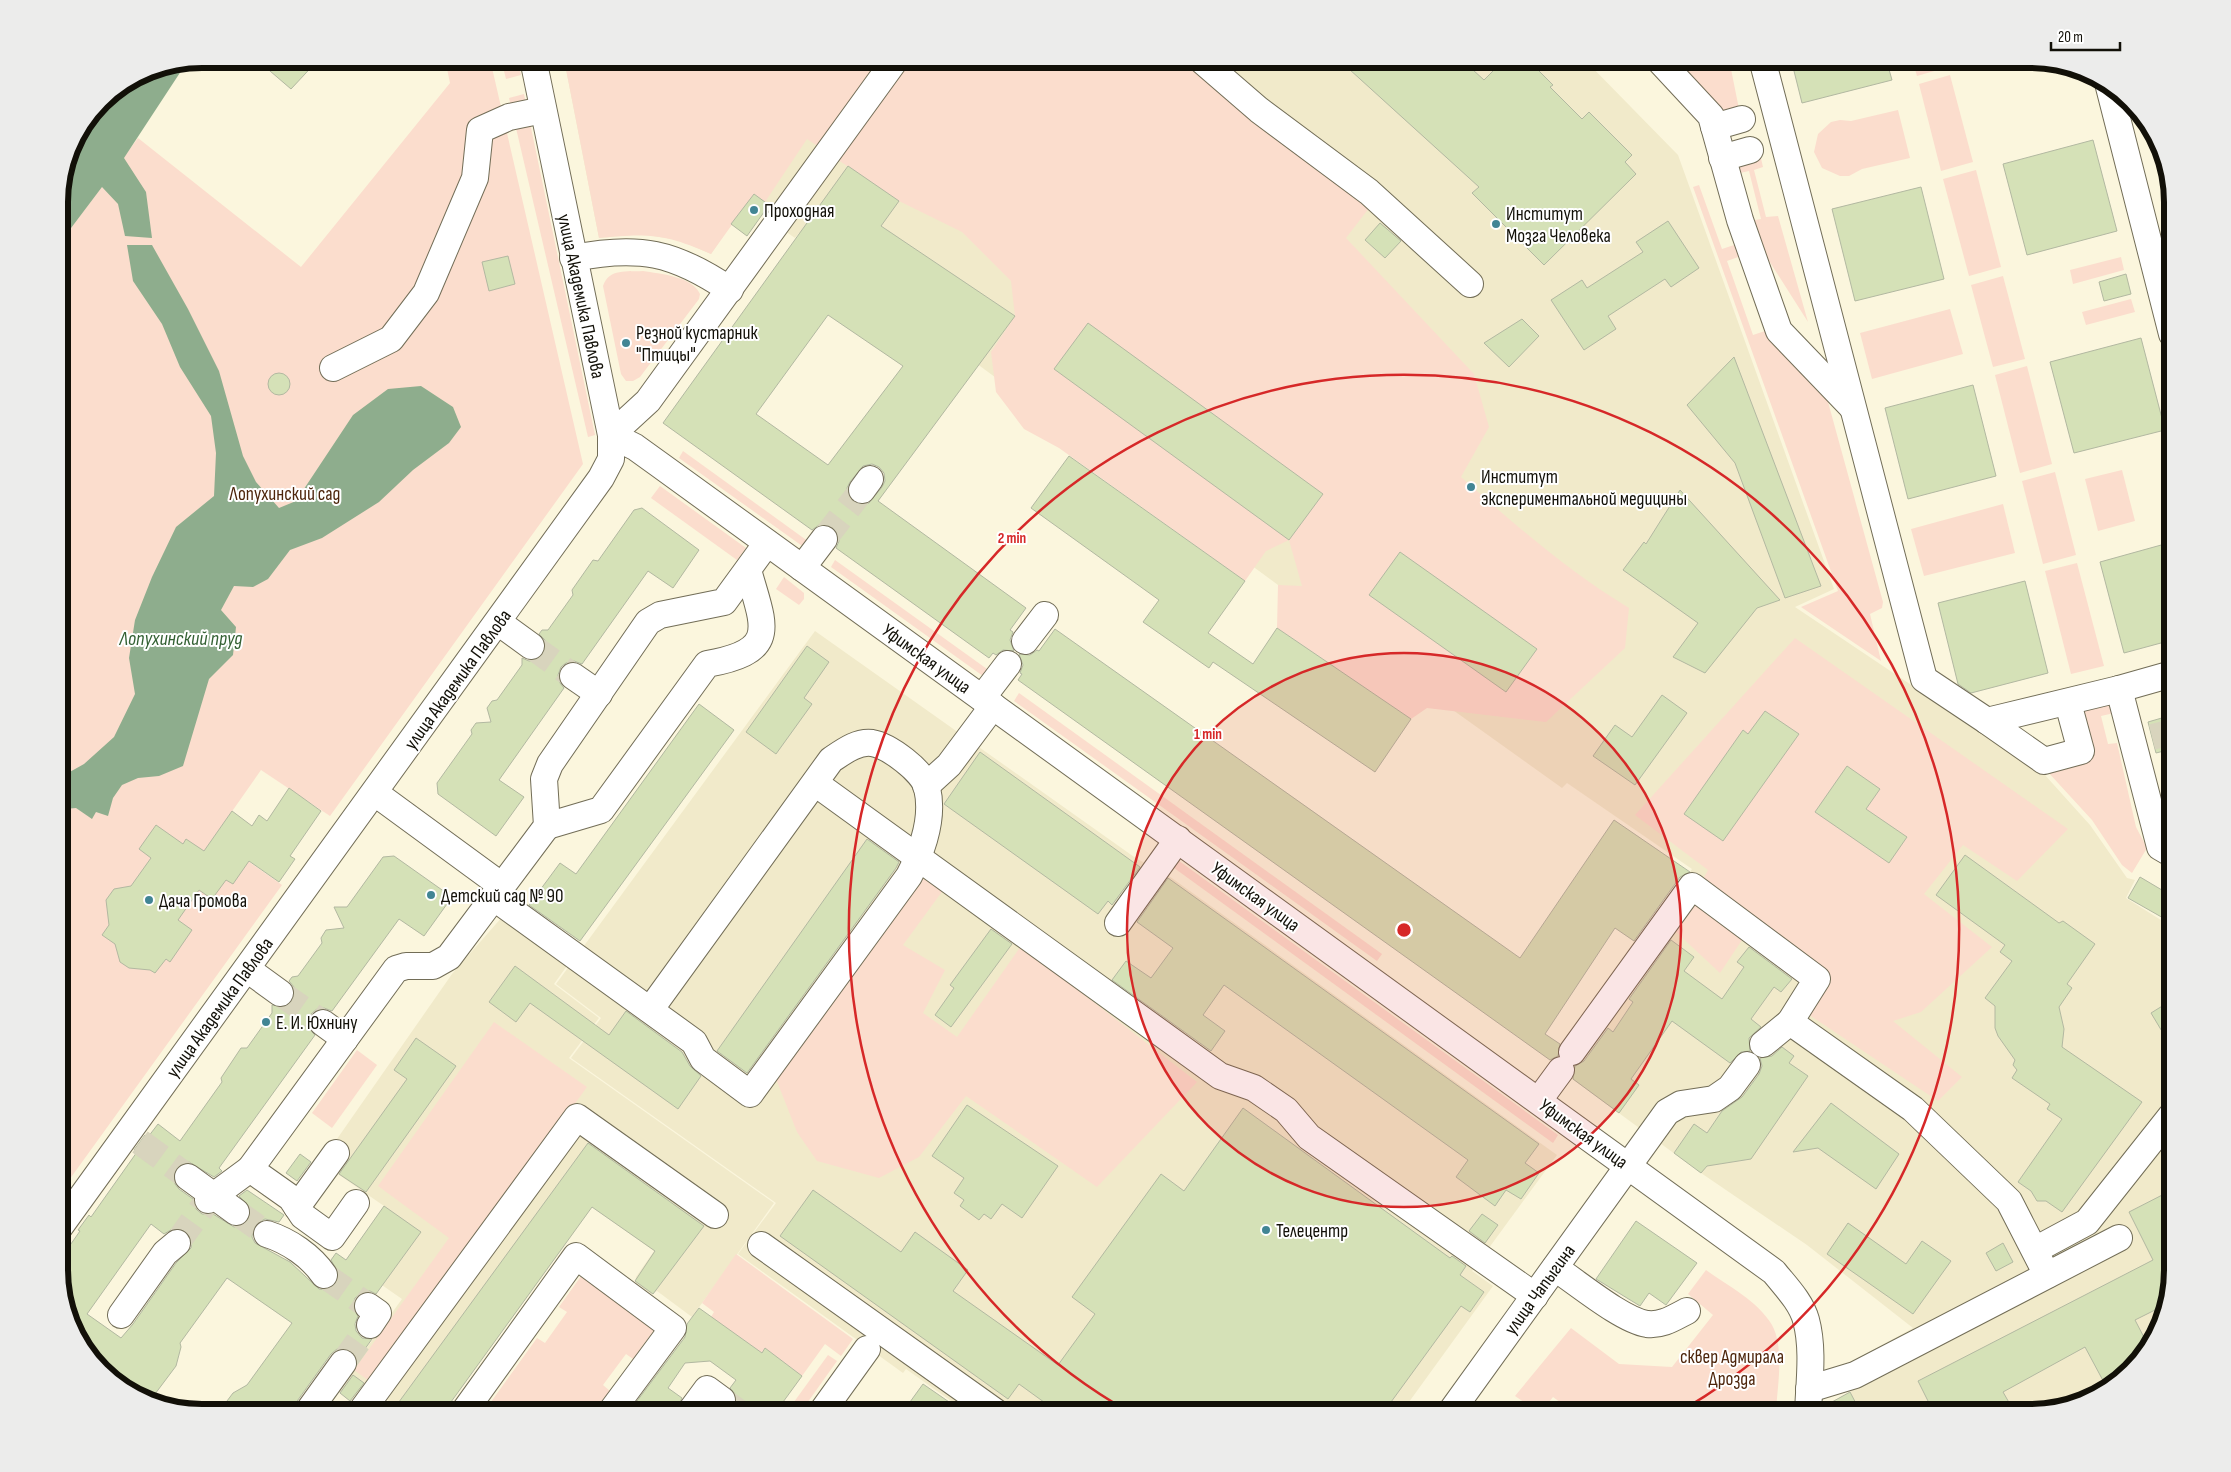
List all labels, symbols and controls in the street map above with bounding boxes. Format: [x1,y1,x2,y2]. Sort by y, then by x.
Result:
scale bar [2051,20,2120,52]
text: 20 m [2058,28,2083,47]
place label: Проходная [764,200,835,223]
place label: Институт Мозга Человека [1506,203,1611,248]
marker: Проходная [748,204,760,216]
street label: улица Академика Павлова [552,212,609,381]
marker: Институт Мозга Человека [1490,218,1502,230]
place label: Резной кустарник "Птицы" [636,322,758,367]
marker: Резной кустарник "Птицы" [620,337,632,349]
place label: Институт экспериментальной медицины [1481,466,1687,511]
marker: Институт экспериментальной медицины [1465,481,1477,493]
park label: Лопухинский сад [229,483,340,506]
text: 2 min [998,529,1026,548]
street label: улица Академика Павлова [400,605,517,754]
street label: Уфимская улица [877,619,975,699]
water label: Лопухинский пруд [119,627,242,651]
text: 1 min [1194,725,1222,744]
street label: Уфимская улица [1206,857,1304,937]
place label: Детский сад № 90 [441,885,563,908]
marker: Детский сад № 90 [425,889,437,901]
place label: Дача Громова [159,890,247,913]
marker: Дача Громова [143,894,155,906]
centre of rings [1395,921,1413,939]
street label: улица Академика Павлова [162,933,279,1082]
place label: Е. И. Юхнину [276,1012,358,1035]
marker: Е. И. Юхнину [260,1016,272,1028]
street label: Уфимская улица [1534,1094,1632,1174]
place label: Телецентр [1276,1220,1348,1243]
marker: Телецентр [1260,1224,1272,1236]
street label: улица Чапыгина [1500,1240,1581,1339]
park label: сквер Адмирала Дрозда [1680,1346,1784,1391]

